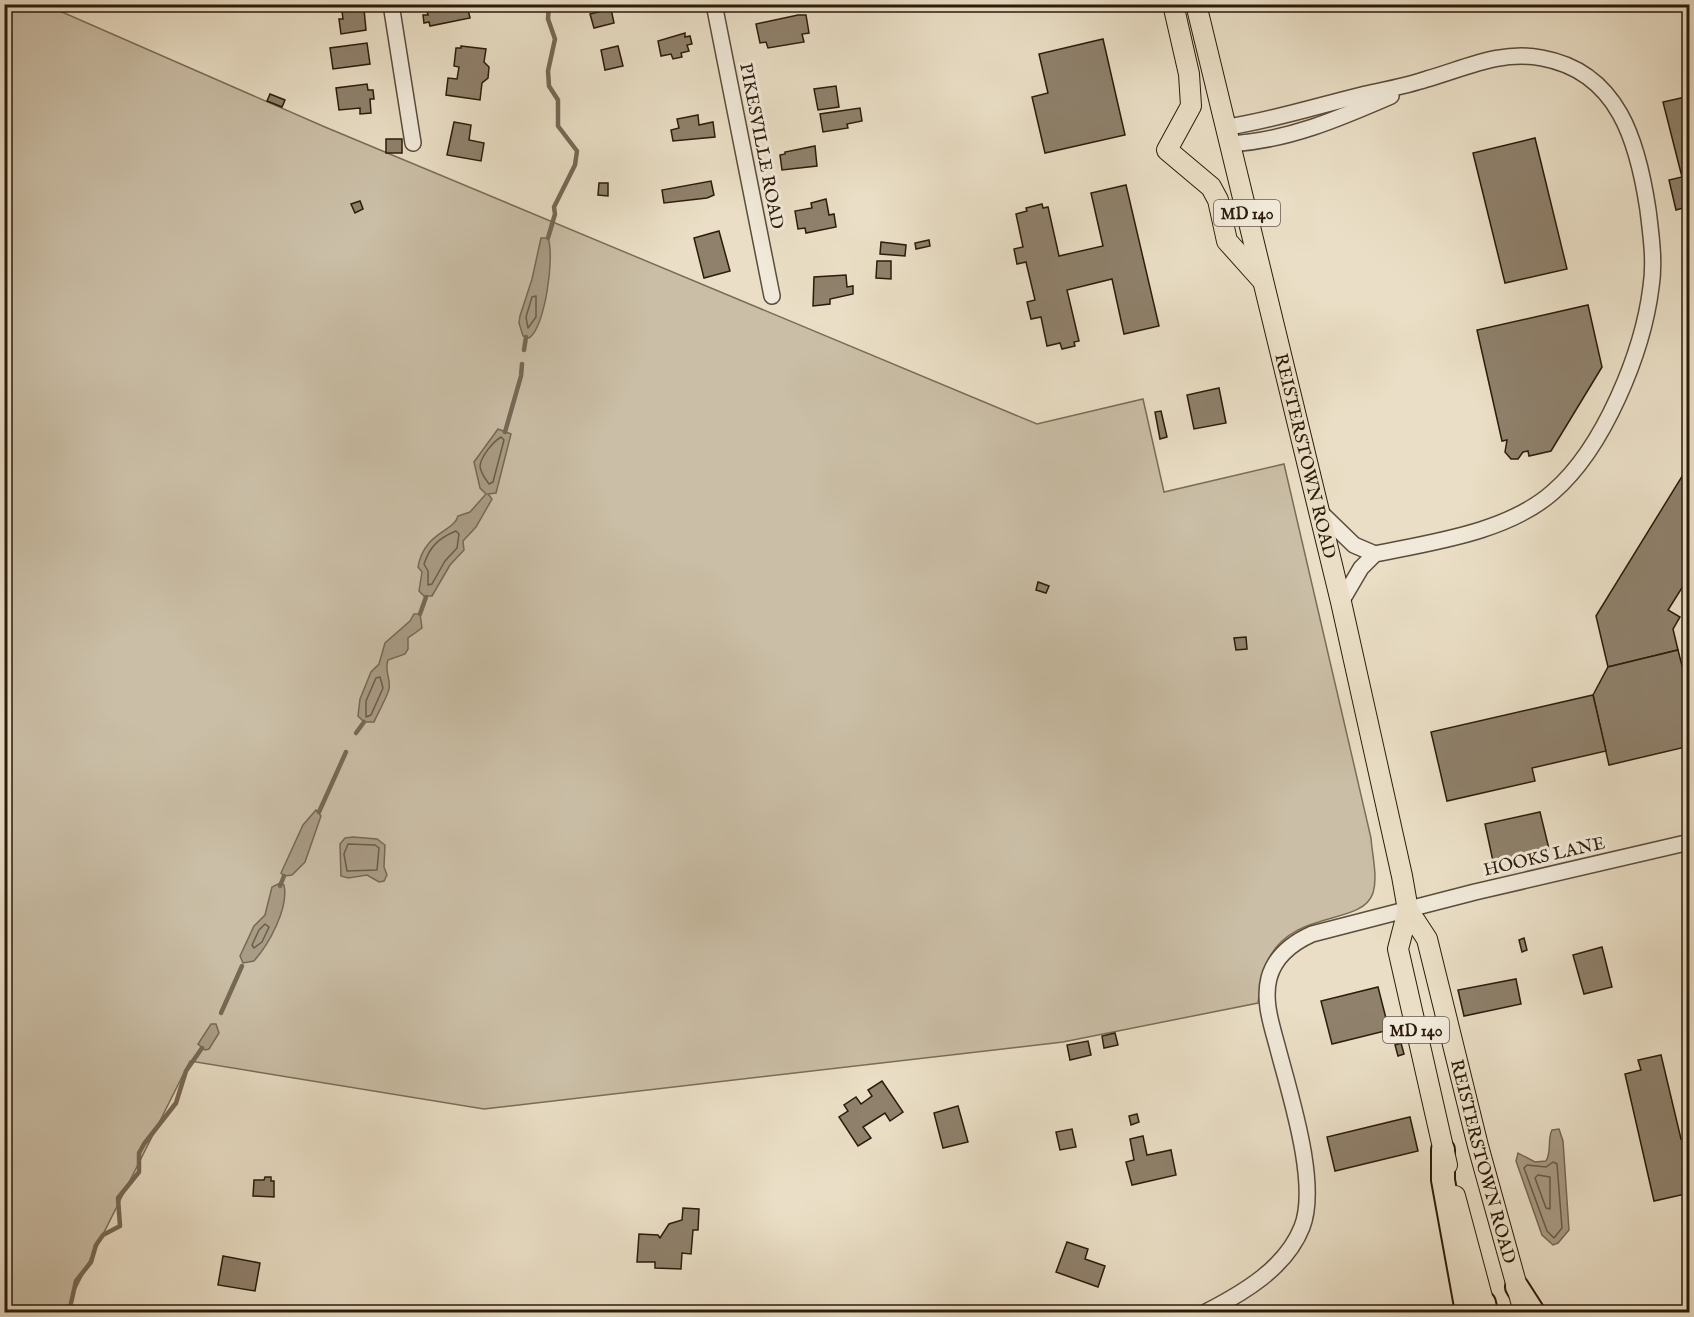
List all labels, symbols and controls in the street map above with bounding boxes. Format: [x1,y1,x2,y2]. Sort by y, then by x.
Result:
street label: PIKESVILLE ROAD [733,61,788,231]
road number: MD 140 [1214,200,1280,226]
street label: REISTERSTOWN ROAD [1268,351,1340,561]
street label: HOOKS LANE [1481,832,1607,883]
road number: MD 140 [1383,1017,1449,1043]
street label: REISTERSTOWN ROAD [1444,1057,1520,1266]

